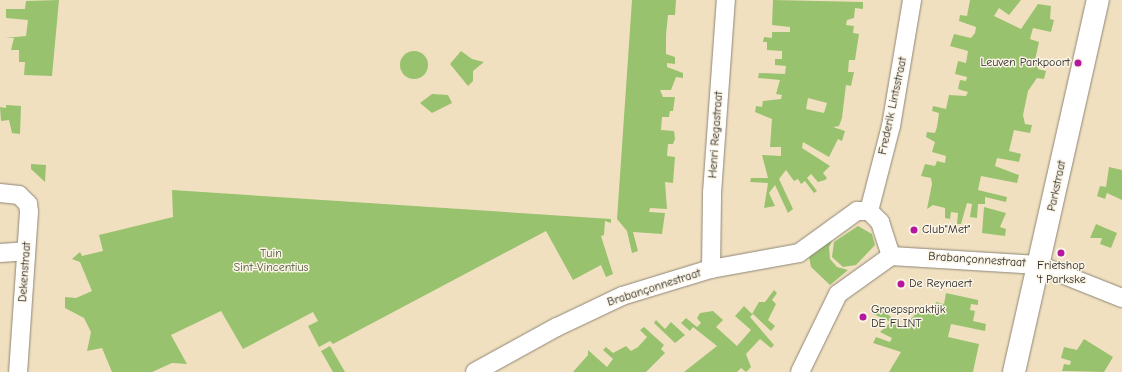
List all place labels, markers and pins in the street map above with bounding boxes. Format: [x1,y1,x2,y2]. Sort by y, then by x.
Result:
place label: Leuven Parkpoort [980,56,1070,70]
marker: Leuven Parkpoort [1073,58,1083,68]
place label: Club"Met" [922,223,971,237]
marker: Club"Met" [909,225,919,235]
marker: Frietshop 't Parkske [1056,248,1066,258]
place label: Frietshop 't Parkske [1036,259,1086,287]
place label: De Reynaert [909,277,972,291]
marker: De Reynaert [896,279,906,289]
place label: Groepspraktijk DE FLINT [871,303,945,331]
marker: Groepspraktijk DE FLINT [858,312,868,322]

